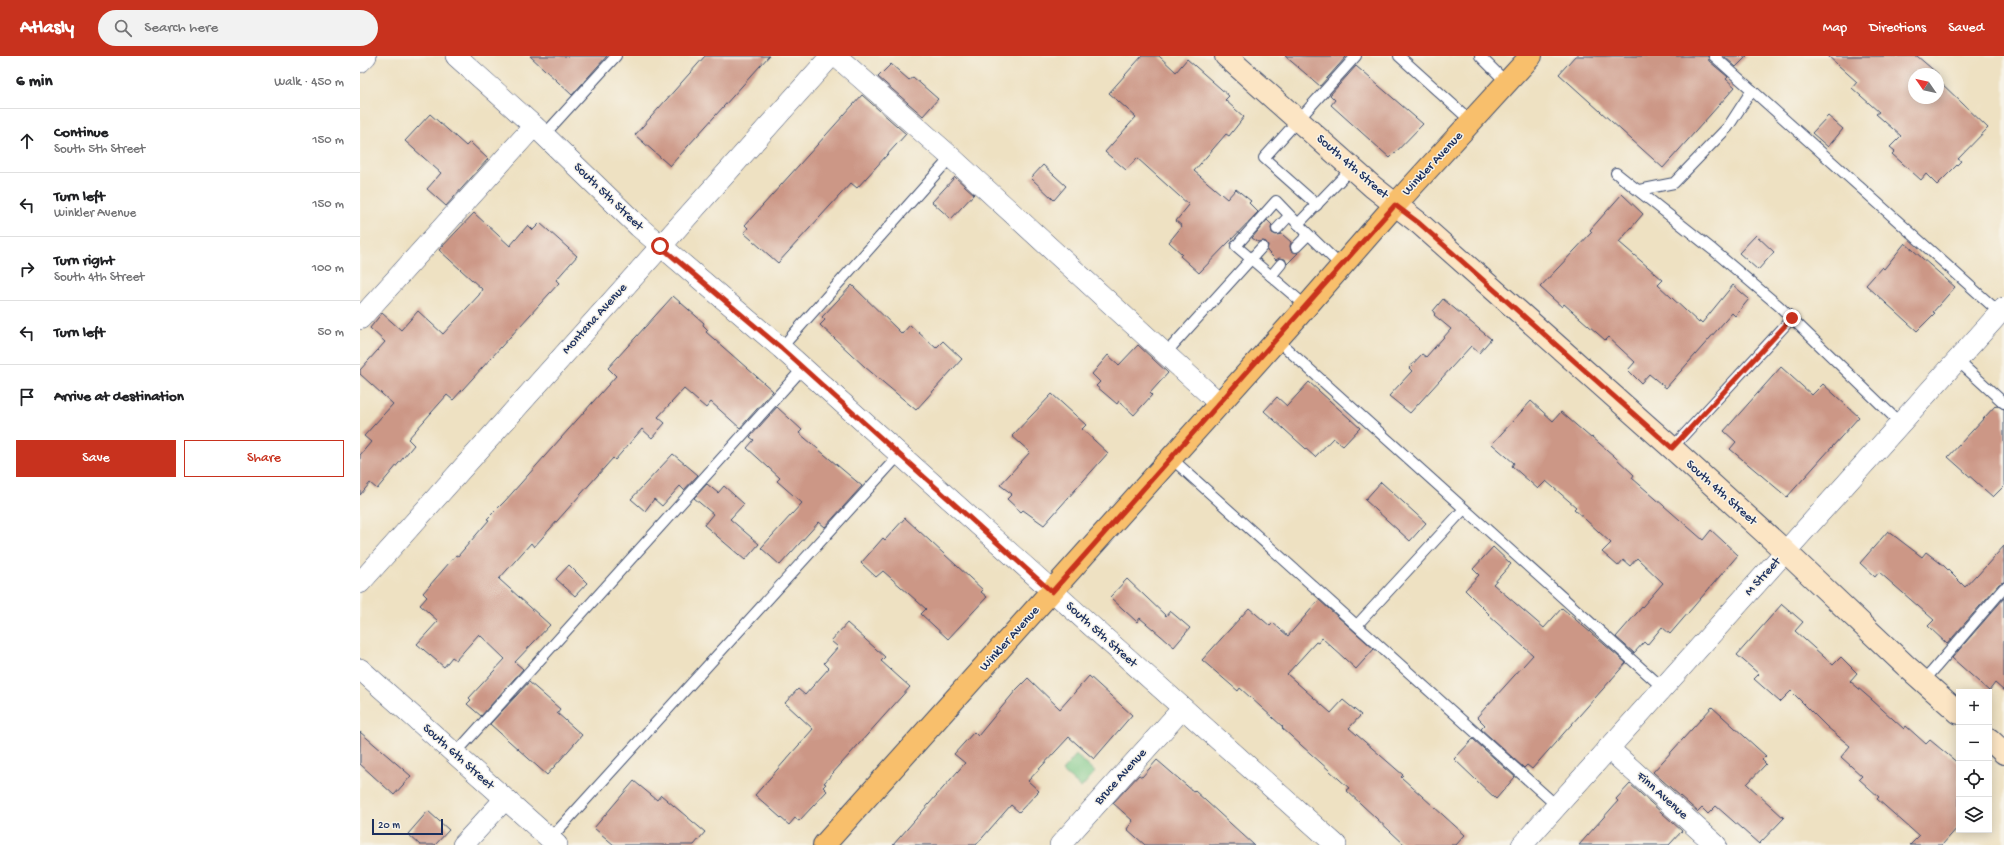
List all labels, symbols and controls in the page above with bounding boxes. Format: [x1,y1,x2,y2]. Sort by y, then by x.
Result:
search box [98,10,378,46]
text: Atlasly [20,17,74,40]
icon: search [112,17,134,39]
text: Search here [144,19,218,37]
text: Map [1823,20,1847,37]
text: Directions [1869,20,1926,37]
text: Saved [1948,20,1984,37]
north arrow [1908,68,1944,104]
text: 6 min [16,72,52,92]
text: Walk · 450 m [274,75,344,90]
text: Continue [54,124,108,142]
street label: Winkler Avenue [1399,129,1467,199]
icon: ahead [16,130,38,152]
street label: South 4th Street [1313,132,1392,203]
text: 150 m [312,133,344,148]
text: South 5th Street [54,142,145,157]
street label: South 5th Street [570,160,647,235]
text: Turn left [54,188,105,206]
icon: left [16,194,38,216]
text: 150 m [312,197,344,212]
text: Winkler Avenue [54,206,136,221]
route start [651,237,669,255]
text: Turn right [54,252,114,270]
icon: right [16,258,38,280]
text: 100 m [312,261,344,276]
text: South 4th Street [54,270,144,285]
street label: Montana Avenue [559,280,631,357]
route end [1783,309,1801,327]
icon: left [16,322,38,344]
text: Turn left [54,324,105,342]
text: 50 m [317,325,344,340]
icon: arrive [16,386,38,408]
text: Arrive at destination [54,388,184,406]
button: Save [16,440,176,477]
button: Share [184,440,344,477]
street label: South 4th Street [1682,457,1761,530]
street label: M Street [1742,553,1785,599]
street label: South 5th Street [1062,599,1141,672]
street label: Winkler Avenue [977,603,1043,675]
map controls [1956,689,1992,833]
button: + [1956,689,1992,725]
street label: South 6th Street [419,721,498,794]
button: − [1956,725,1992,761]
street label: Bruce Avenue [1091,746,1150,809]
button: locate [1956,761,1992,797]
street label: Finn Avenue [1632,768,1691,823]
button: layers [1956,797,1992,833]
scale bar [372,817,443,836]
text: 20 m [378,820,400,832]

